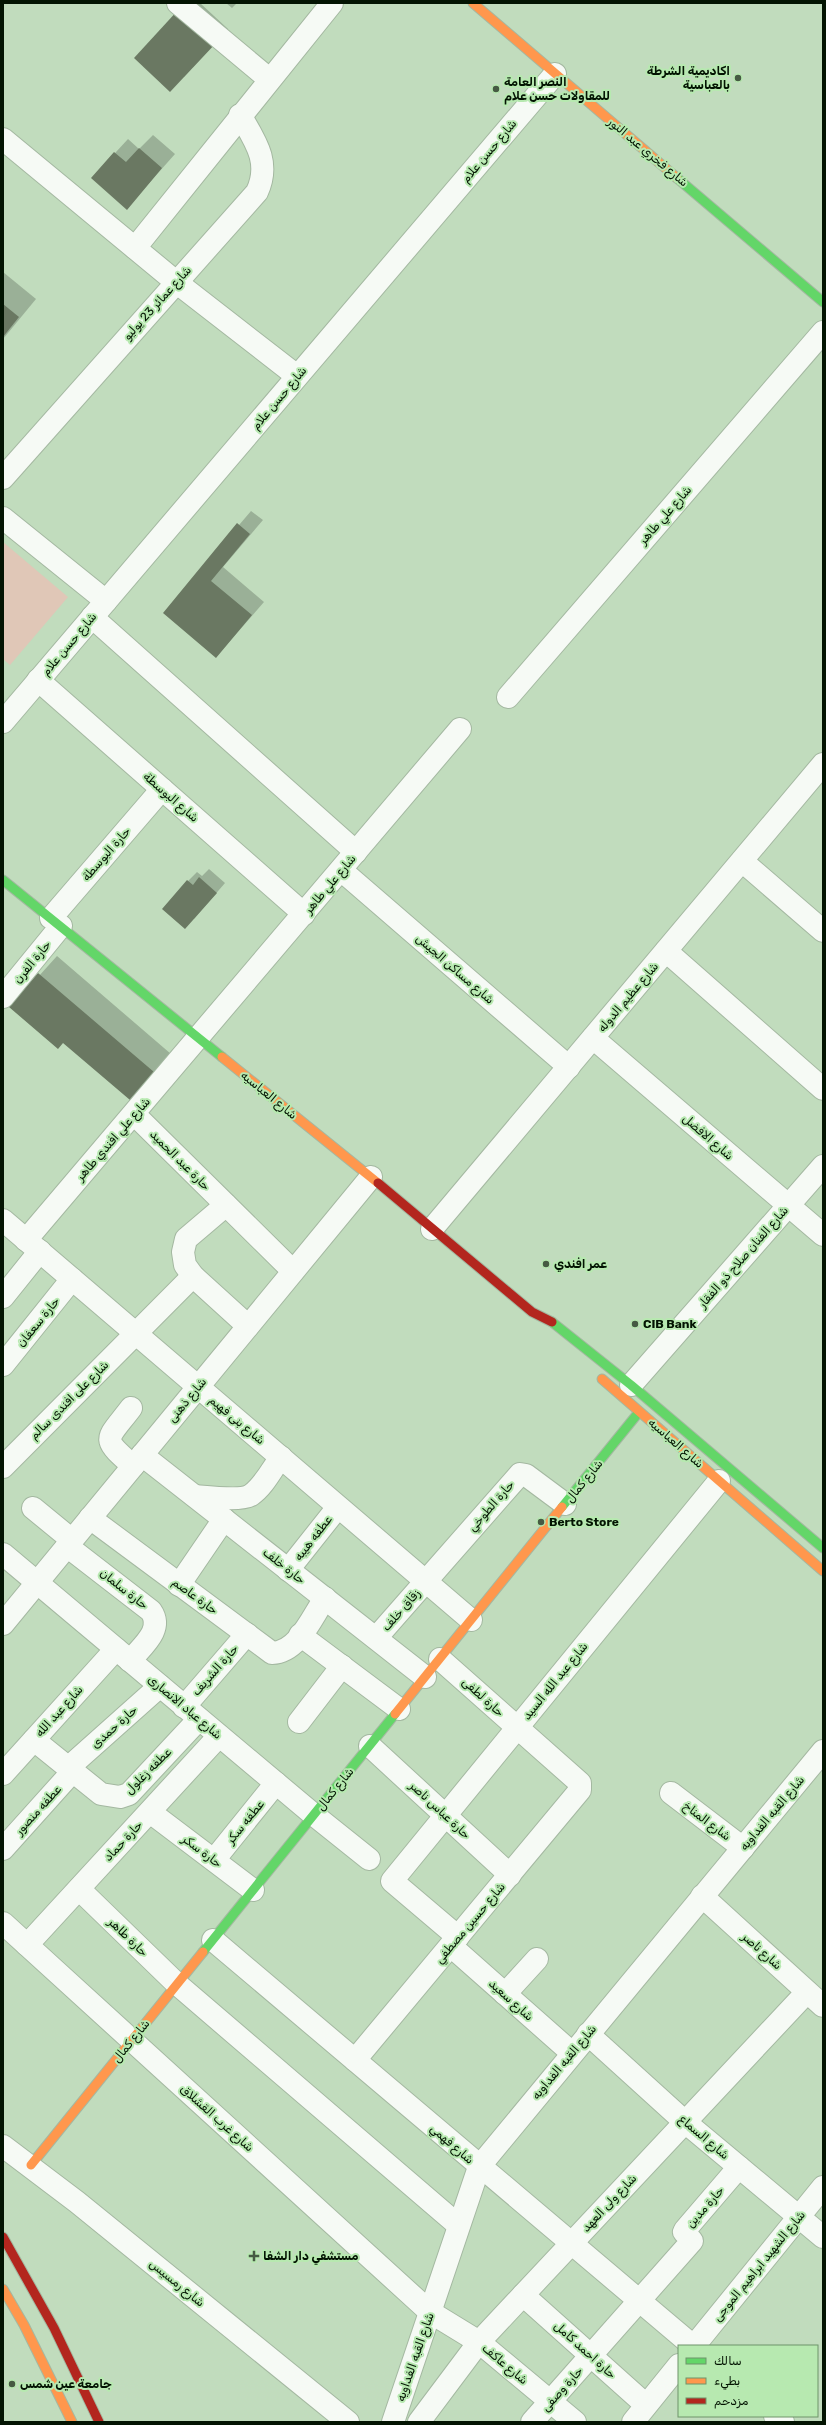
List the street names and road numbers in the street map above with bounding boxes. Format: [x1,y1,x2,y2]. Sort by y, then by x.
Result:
street label: شارع فخري عبد النور [603,114,691,191]
street label: شارع حسن علام [459,117,521,187]
street label: شارع عمائر 23 يوليو [120,263,196,344]
street label: شارع حسن علام [249,364,311,434]
street label: شارع علي طاهر [635,483,696,549]
street label: شارع حسن علام [39,610,101,680]
street label: شارع البوسطة [139,769,202,826]
street label: حارة البوسطة [79,824,134,884]
street label: شارع علي طاهر [301,852,360,918]
street label: شارع مساكن الجيش [412,931,497,1008]
street label: حارة الفرن [10,938,54,987]
street label: شارع عظيم الدوله [595,959,663,1036]
street label: شارع العباسيه [237,1068,300,1124]
street label: شارع علي افندي طاهر [72,1094,155,1186]
street label: شارع الافضل [678,1111,736,1164]
street label: حارة عبد الحميد [146,1127,213,1194]
street label: شارع الفنان صلاح ذو الفقار [694,1203,792,1313]
street label: حارة سعفان [14,1294,63,1350]
street label: شارع على افندى سالم [27,1358,113,1444]
street label: شارع ذهنى [165,1375,211,1426]
street label: شارع بنى فهيم [205,1393,268,1449]
street label: شارع العباسيه [644,1415,706,1472]
street label: شارع كمال [562,1457,607,1507]
street label: حارة الطوخي [465,1478,518,1536]
street label: عطفه هيبه [291,1512,335,1563]
street label: حارة خلف [259,1545,308,1588]
street label: حارة سلمان [97,1566,151,1613]
street label: حارة عاصم [169,1575,220,1618]
street label: زقاق خلف [379,1586,424,1634]
street label: شارع عبد الله السيد [519,1639,592,1724]
street label: حارة الشريف [189,1642,242,1699]
street label: شارع عباد الانصارى [144,1672,225,1744]
street label: حارة لطفى [459,1675,507,1720]
street label: شارع عبد الله [32,1682,87,1741]
street label: حارة حمدى [88,1703,141,1752]
street label: عطفه زغلول [122,1745,175,1798]
street label: شارع كمال [313,1765,358,1815]
street label: شارع القبه الفداويه [737,1773,809,1854]
street label: حارة عباس ناصر [405,1778,473,1842]
street label: عطفه منصور [11,1782,65,1839]
street label: عطفه سكر [222,1797,268,1848]
street label: شارع المناخ [679,1799,734,1845]
street label: حارة حماد [101,1818,146,1865]
street label: حارة سكر [178,1831,225,1871]
street label: شارع حسين مصطفي [432,1880,510,1968]
street label: حارة طاهر [104,1914,151,1960]
street label: شارع ناصر [737,1929,785,1974]
street label: شارع سعيد [485,1976,536,2025]
street label: شارع كمال [109,2017,154,2067]
street label: شارع القبه الفداويه [529,2022,601,2103]
street label: شارع غرب القشلاق [176,2082,256,2156]
street label: شارع السماع [675,2112,732,2164]
street label: شارع فهمي [426,2121,477,2168]
street label: شارع ولى العهد [579,2171,641,2236]
street label: حارة مدين [683,2184,727,2231]
street label: شارع الشهيد ابراهيم الموجى [710,2208,810,2325]
street label: شارع رمسيس [145,2256,207,2311]
street label: شارع القبه الفداويه [393,2311,439,2404]
street label: حارة احمد كامل [551,2319,619,2382]
street label: شارع عاكف [478,2341,531,2389]
street label: حارة وصفى [538,2364,586,2415]

